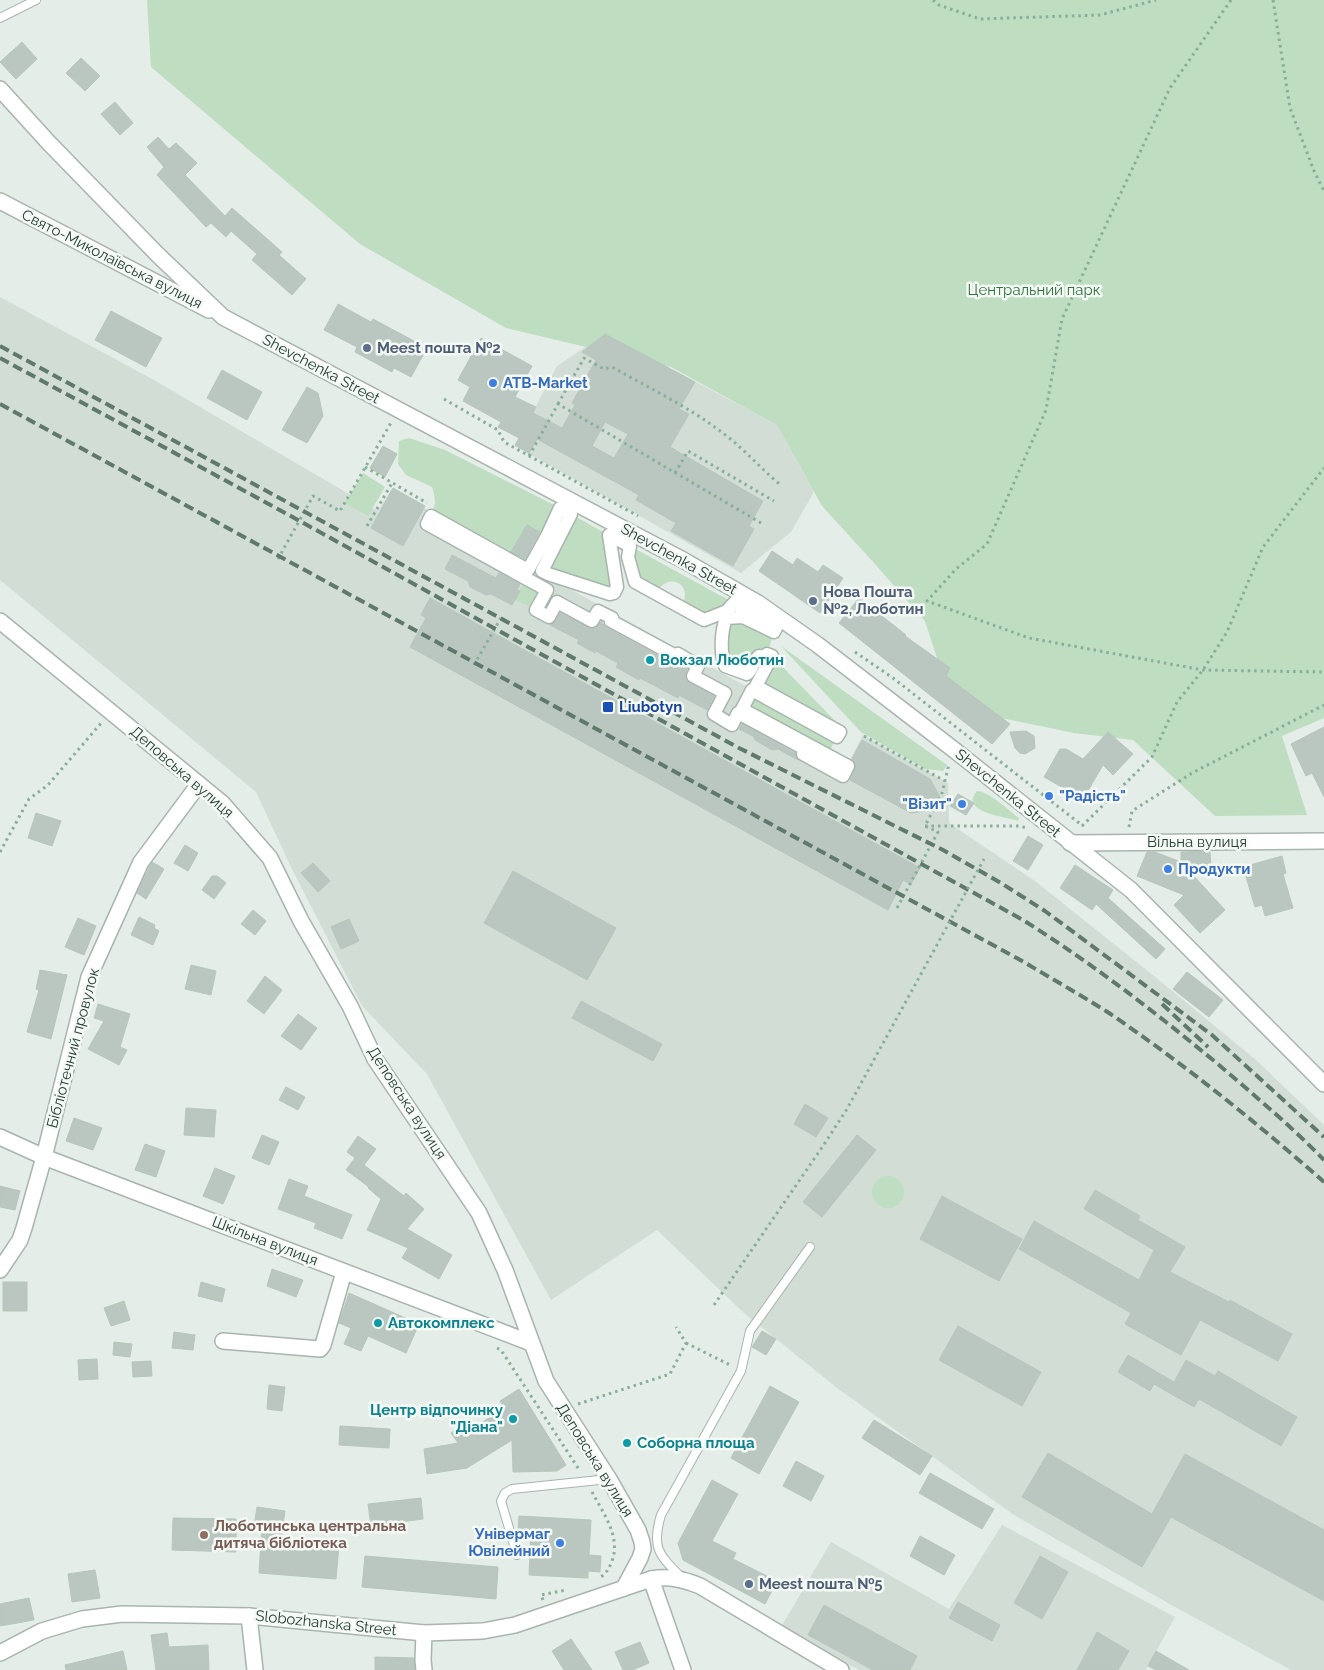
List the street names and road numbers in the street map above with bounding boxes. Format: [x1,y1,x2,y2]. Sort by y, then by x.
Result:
street label: Свято-Миколаївська вулиця [19,206,205,312]
street label: Shevchenka Street [259,330,383,408]
street label: Shevchenka Street [618,520,740,598]
street label: Деповська вулиця [127,722,237,822]
street label: Shevchenka Street [952,745,1064,841]
street label: Вільна вулиця [1147,833,1247,851]
street label: Бібліотечний провулок [43,966,103,1130]
street label: Деповська вулиця [364,1043,450,1163]
street label: Шкільна вулиця [210,1213,320,1269]
street label: Деповська вулиця [553,1400,637,1520]
street label: Slobozhanska Street [254,1607,398,1639]

